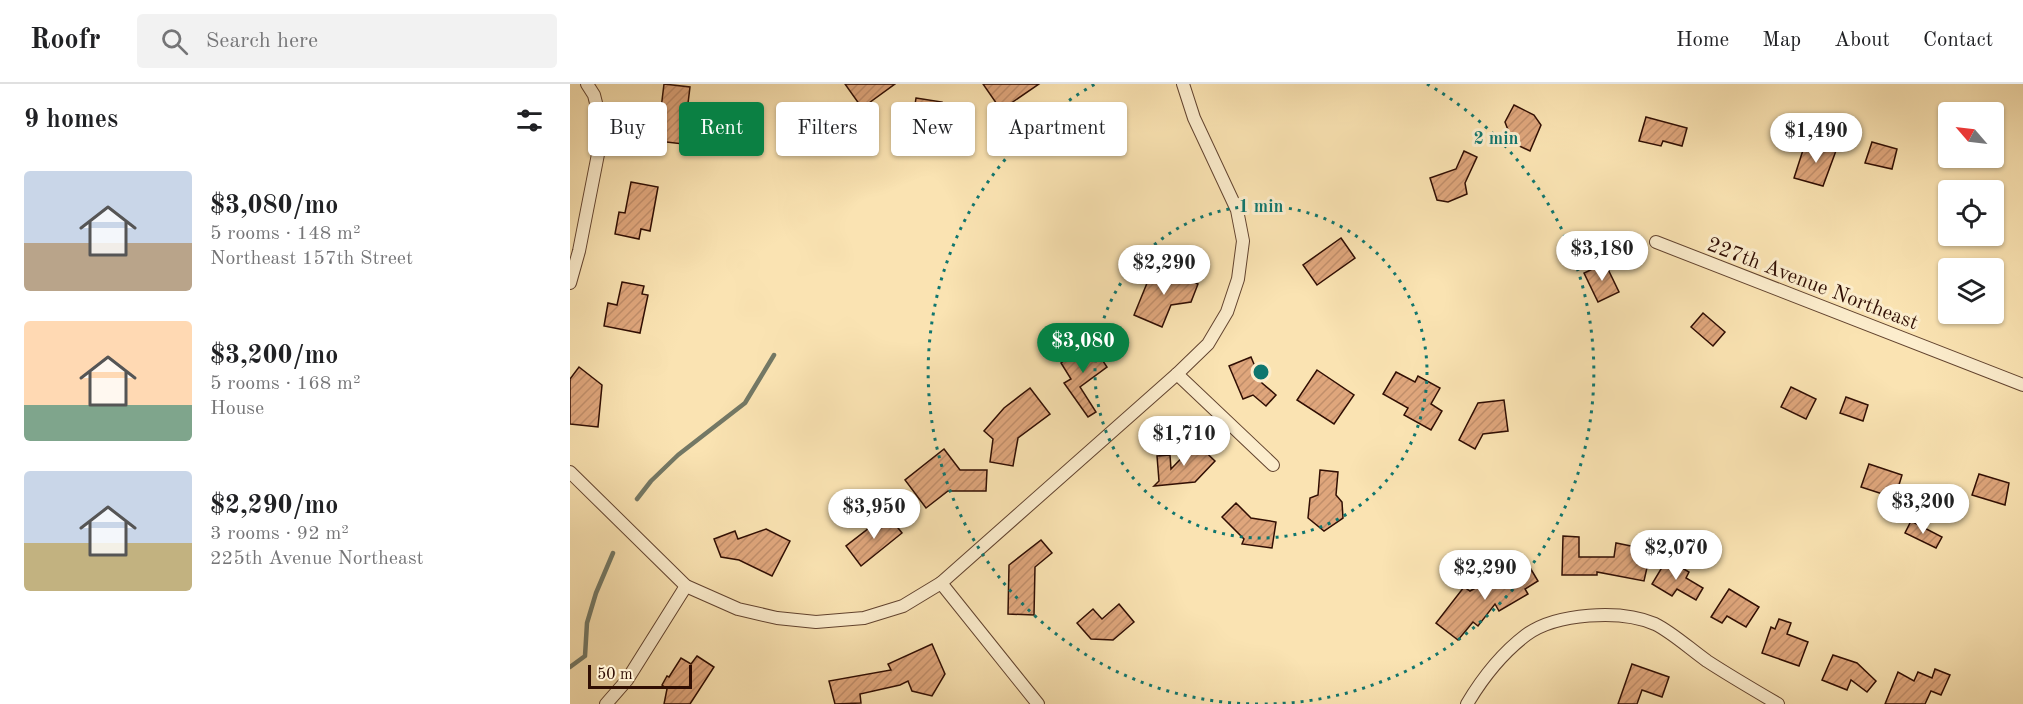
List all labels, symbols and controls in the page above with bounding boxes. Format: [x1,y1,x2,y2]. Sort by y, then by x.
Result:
search box [137,14,557,68]
icon: search [158,25,191,58]
text: Roofr [30,27,101,55]
text: Search here [206,30,318,52]
text: Home [1676,30,1729,51]
text: Map [1762,30,1801,51]
text: About [1834,30,1890,51]
text: Contact [1923,30,1993,51]
chip: Buy [588,102,667,156]
chip: Rent [679,102,764,156]
chip: Filters [776,102,879,156]
chip: New [891,102,975,156]
chip: Apartment [987,102,1127,156]
north arrow [1938,102,2004,168]
map controls [1938,102,2004,324]
icon: filters [513,104,546,137]
text: 9 homes [24,107,118,133]
pin: $1,490 [1767,113,1865,164]
text: $1,490 [1784,122,1848,142]
text: 2 min [1473,130,1519,148]
button: locate [1938,180,2004,246]
text: $3,080/mo [210,193,338,219]
icon: home [72,195,144,267]
text: 1 min [1238,198,1284,216]
text: 5 rooms · 148 m² [210,224,360,244]
pin: $3,180 [1553,231,1651,282]
street label: 227th Avenue Northeast [1704,234,1921,334]
text: $3,180 [1570,240,1634,260]
pin: $2,290 [1115,245,1213,296]
text: Northeast 157th Street [210,249,413,269]
text: $2,290 [1132,254,1196,274]
button: layers [1938,258,2004,324]
pin: $3,080 [1034,323,1132,374]
text: $3,080 [1051,332,1115,352]
text: $3,200/mo [210,343,338,369]
icon: home [72,345,144,417]
centre of rings [1251,362,1271,382]
text: 5 rooms · 168 m² [210,374,360,394]
text: House [210,399,264,419]
pin: $1,710 [1135,416,1233,467]
text: $1,710 [1152,425,1216,445]
pin: $3,200 [1874,484,1972,535]
pin: $3,950 [825,489,923,540]
text: $2,290/mo [210,493,338,519]
text: $3,200 [1891,493,1955,513]
icon: home [72,495,144,567]
text: $3,950 [842,498,906,518]
text: 3 rooms · 92 m² [210,524,349,544]
pin: $2,070 [1627,530,1725,581]
text: $2,070 [1644,539,1708,559]
text: 225th Avenue Northeast [210,549,424,569]
pin: $2,290 [1436,550,1534,601]
text: $2,290 [1453,559,1517,579]
scale bar [588,662,692,690]
text: 50 m [597,667,633,683]

